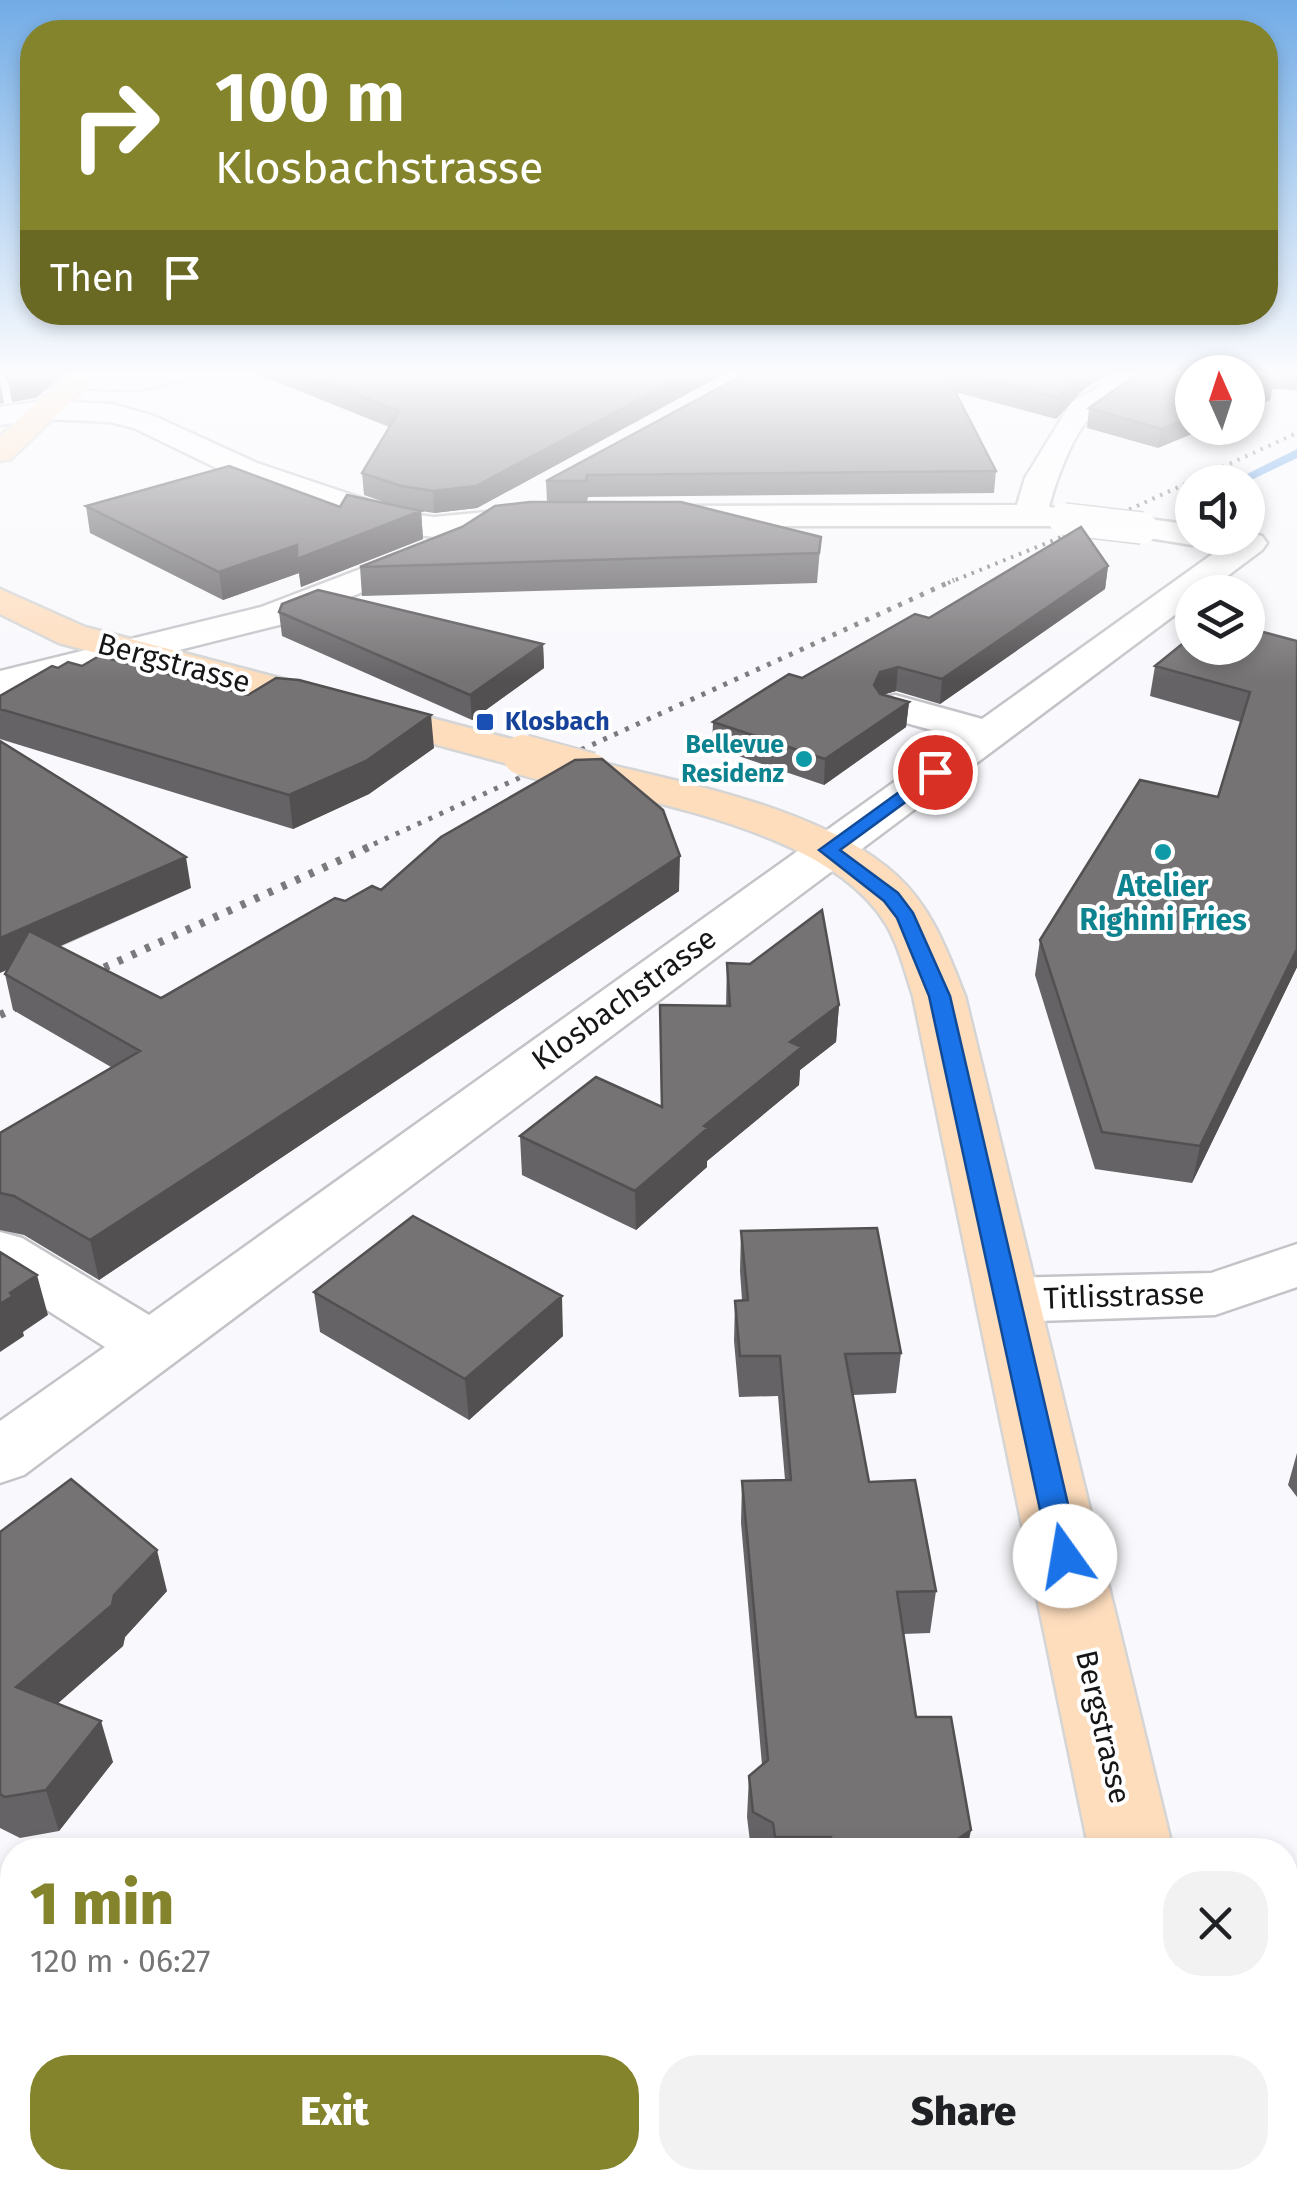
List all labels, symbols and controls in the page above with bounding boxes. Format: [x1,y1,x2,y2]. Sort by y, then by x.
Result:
text: 100 m [215,56,405,140]
icon: right [50,60,180,190]
text: Klosbachstrasse [215,141,544,195]
icon: arrive [155,250,210,305]
text: Then [50,255,135,301]
north arrow [1175,355,1265,445]
map controls [1175,355,1265,665]
button: sound [1175,465,1265,555]
button: layers [1175,575,1265,665]
street label: Bergstrasse [94,625,254,701]
place label: Klosbach [505,707,610,737]
marker: Klosbach [474,711,496,733]
place label: Bellevue Residenz [681,730,785,789]
pin [893,730,978,815]
icon: arrive [908,745,963,800]
marker: Bellevue Residenz [793,748,815,770]
marker: Atelier Righini Fries [1152,841,1174,863]
place label: Atelier Righini Fries [1079,868,1247,938]
street label: Klosbachstrasse [525,920,723,1078]
street label: Titlisstrasse [1043,1275,1205,1317]
position arrow [1013,1504,1117,1608]
street label: Bergstrasse [1068,1647,1138,1807]
text: 1 min [30,1868,174,1940]
button: close [1163,1871,1268,1976]
text: 120 m · 06:27 [30,1942,210,1980]
button: Exit [30,2055,639,2170]
button: Share [659,2055,1268,2170]

